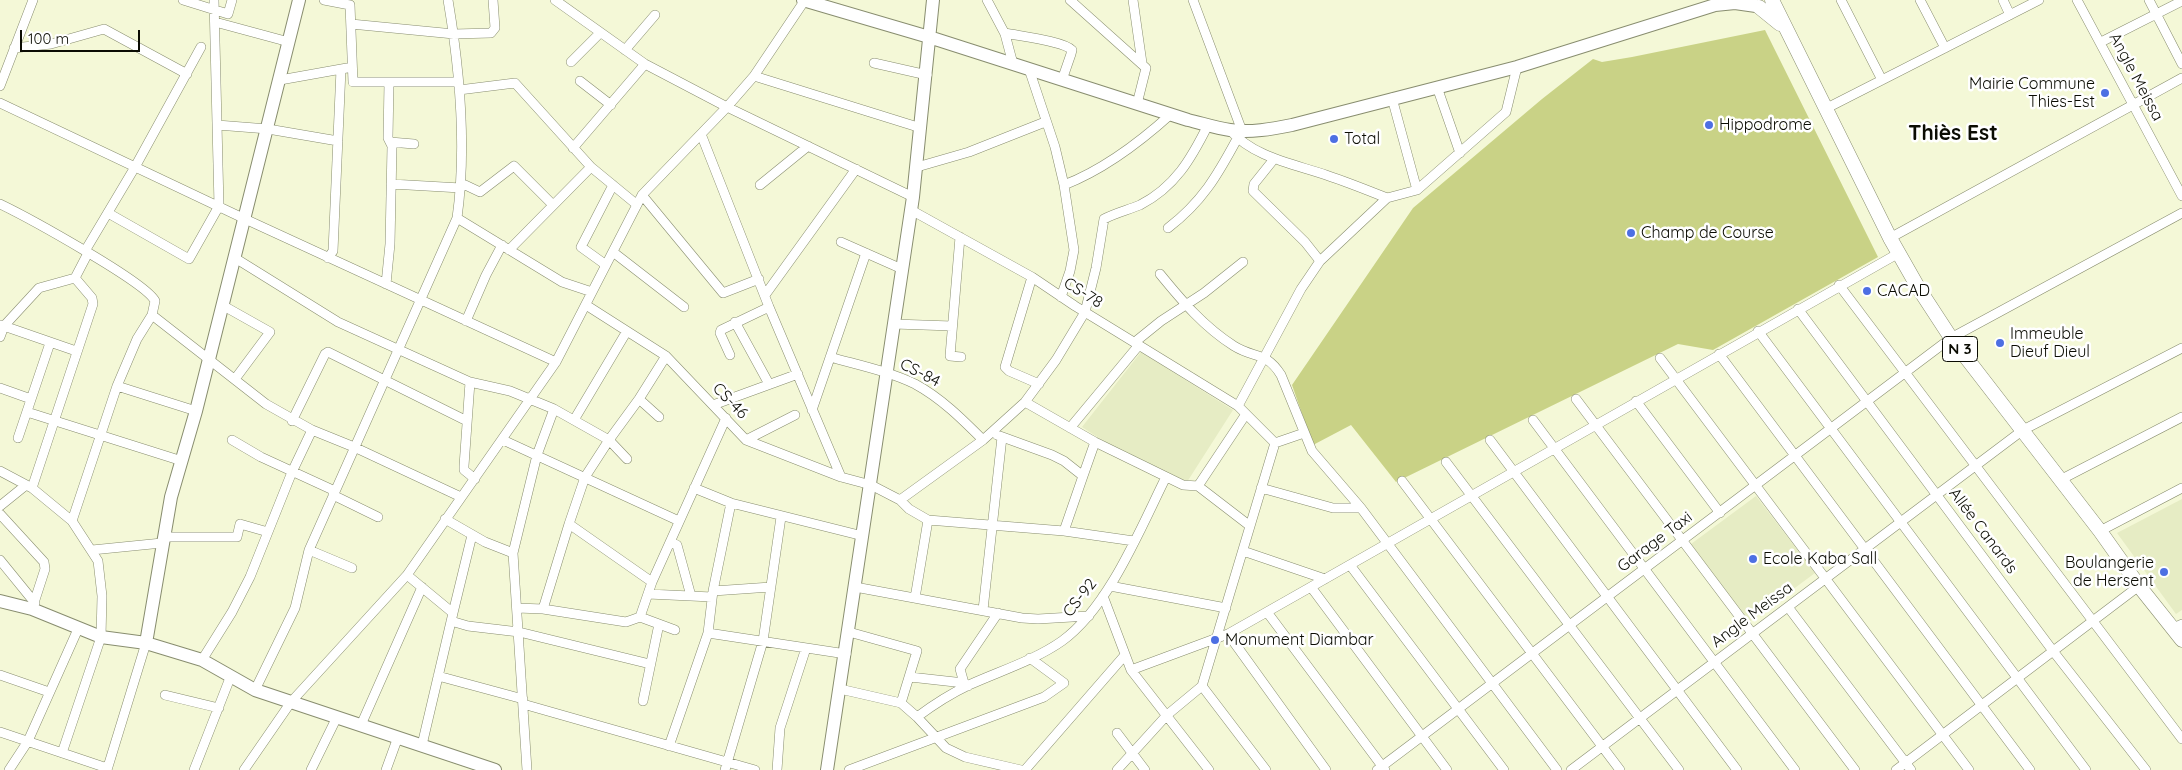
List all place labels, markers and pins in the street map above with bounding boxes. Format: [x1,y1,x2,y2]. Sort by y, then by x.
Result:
place label: Mairie Commune Thies-Est [1969,74,2095,112]
marker: Mairie Commune Thies-Est [2099,87,2111,99]
place label: Hippodrome [1719,115,1812,135]
marker: Hippodrome [1703,119,1715,131]
place label: Total [1344,129,1380,149]
marker: Total [1328,133,1340,145]
place label: Champ de Course [1641,223,1774,243]
marker: Champ de Course [1625,227,1637,239]
place label: CACAD [1877,281,1930,301]
marker: CACAD [1861,285,1873,297]
place label: Immeuble Dieuf Dieul [2010,324,2090,362]
marker: Immeuble Dieuf Dieul [1994,337,2006,349]
place label: Ecole Kaba Sall [1763,549,1877,569]
marker: Ecole Kaba Sall [1747,553,1759,565]
place label: Boulangerie de Hersent [2065,553,2154,591]
marker: Boulangerie de Hersent [2158,566,2170,578]
place label: Monument Diambar [1225,630,1374,650]
marker: Monument Diambar [1209,634,1221,646]

